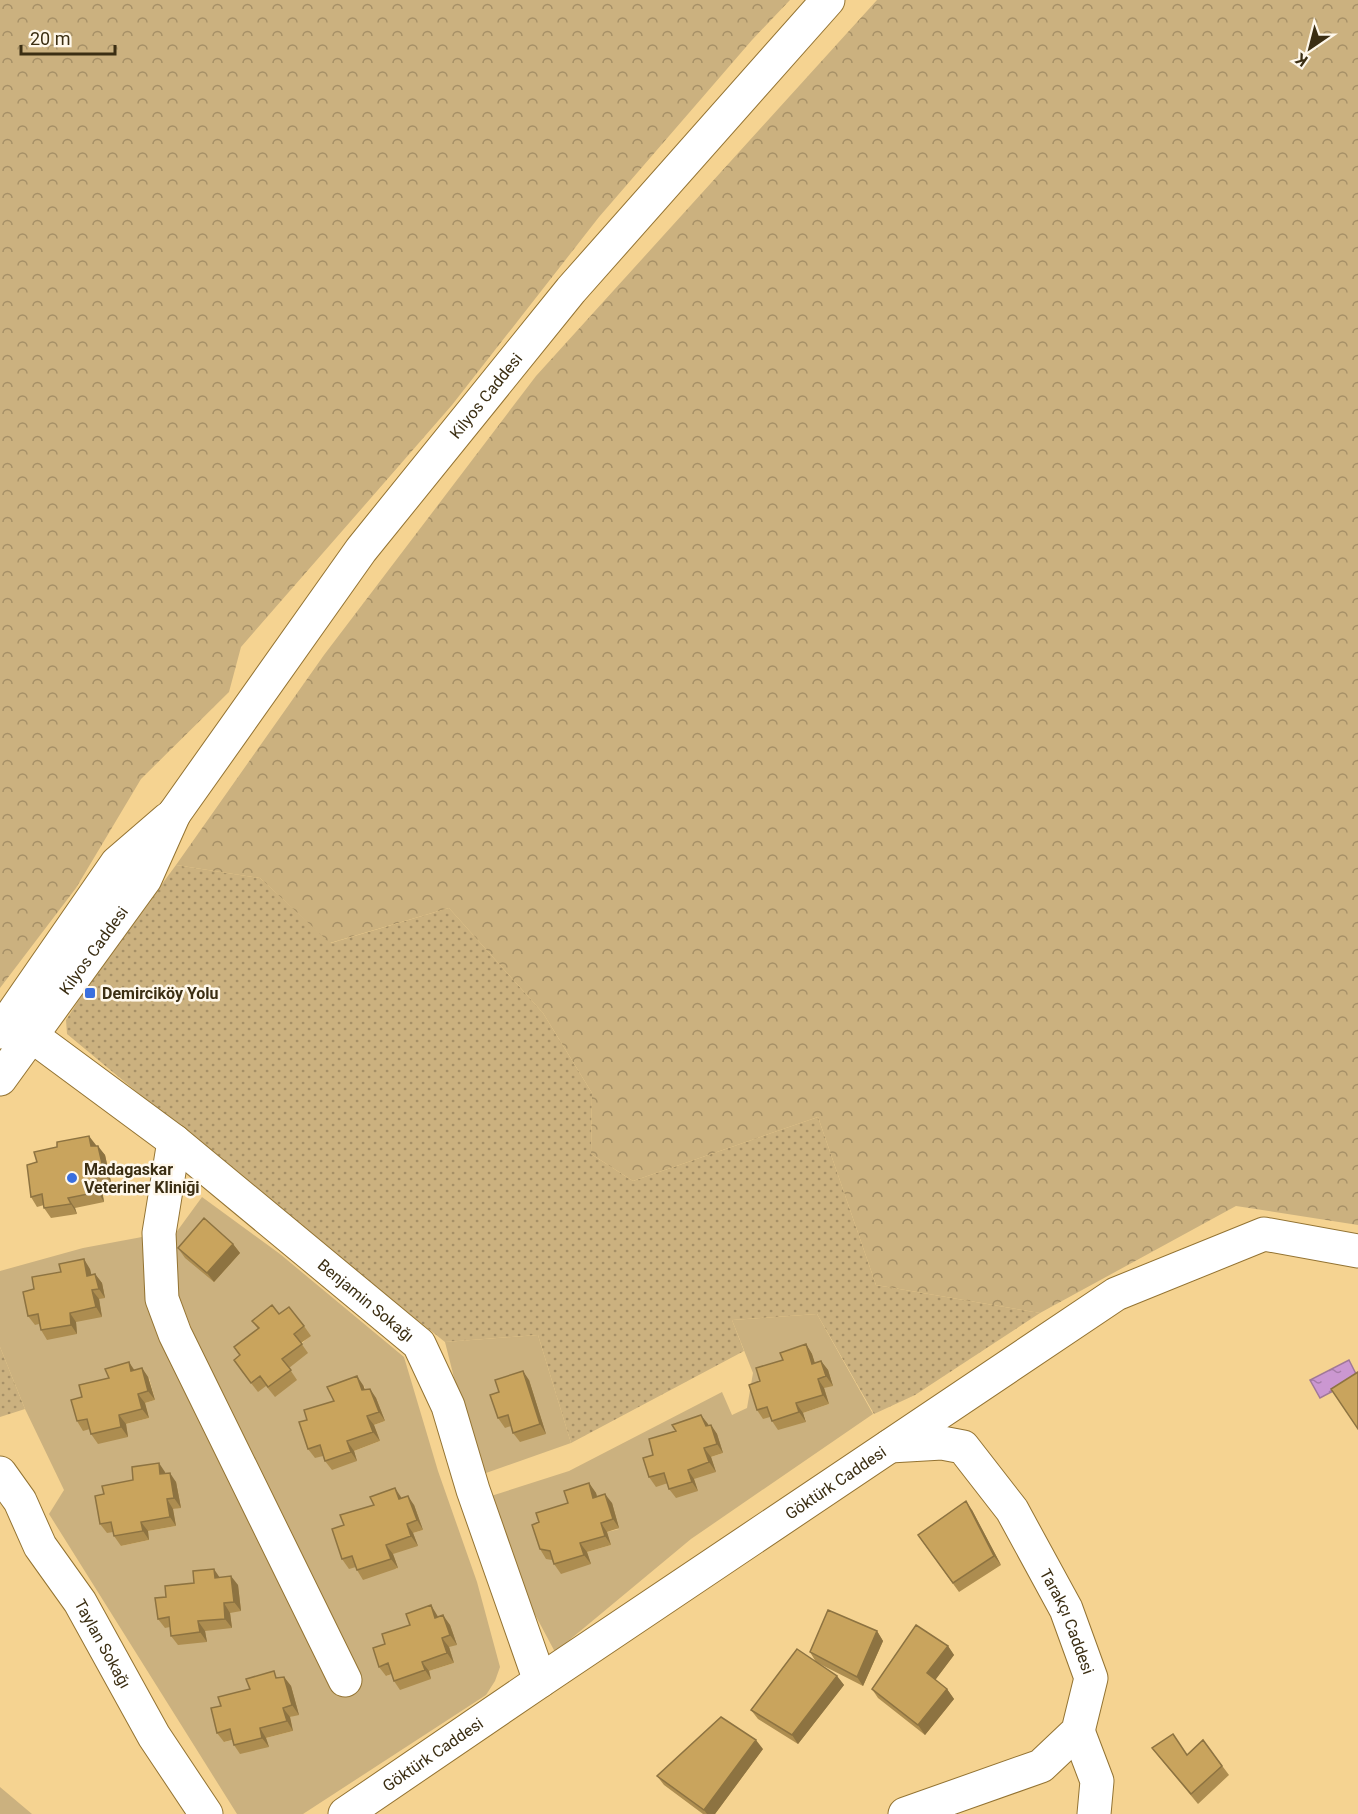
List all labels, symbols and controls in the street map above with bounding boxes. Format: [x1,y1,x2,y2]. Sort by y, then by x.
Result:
scale bar [21,18,116,56]
north arrow [1280,18,1340,78]
text: 20 m [30,28,70,49]
text: K [1291,49,1311,71]
street label: Kilyos Caddesi [446,349,526,443]
street label: Kilyos Caddesi [55,903,132,998]
place label: Demirciköy Yolu [102,984,219,1003]
marker: Demirciköy Yolu [83,986,97,1000]
place label: Madagaskar Veteriner Kliniği [84,1160,200,1197]
marker: Madagaskar Veteriner Kliniği [65,1171,79,1185]
street label: Benjamin Sokağı [314,1255,418,1346]
street label: Göktürk Caddesi [782,1442,890,1524]
street label: Tarakçı Caddesi [1036,1565,1098,1677]
street label: Taylan Sokağı [70,1596,135,1692]
street label: Göktürk Caddesi [379,1714,487,1796]

